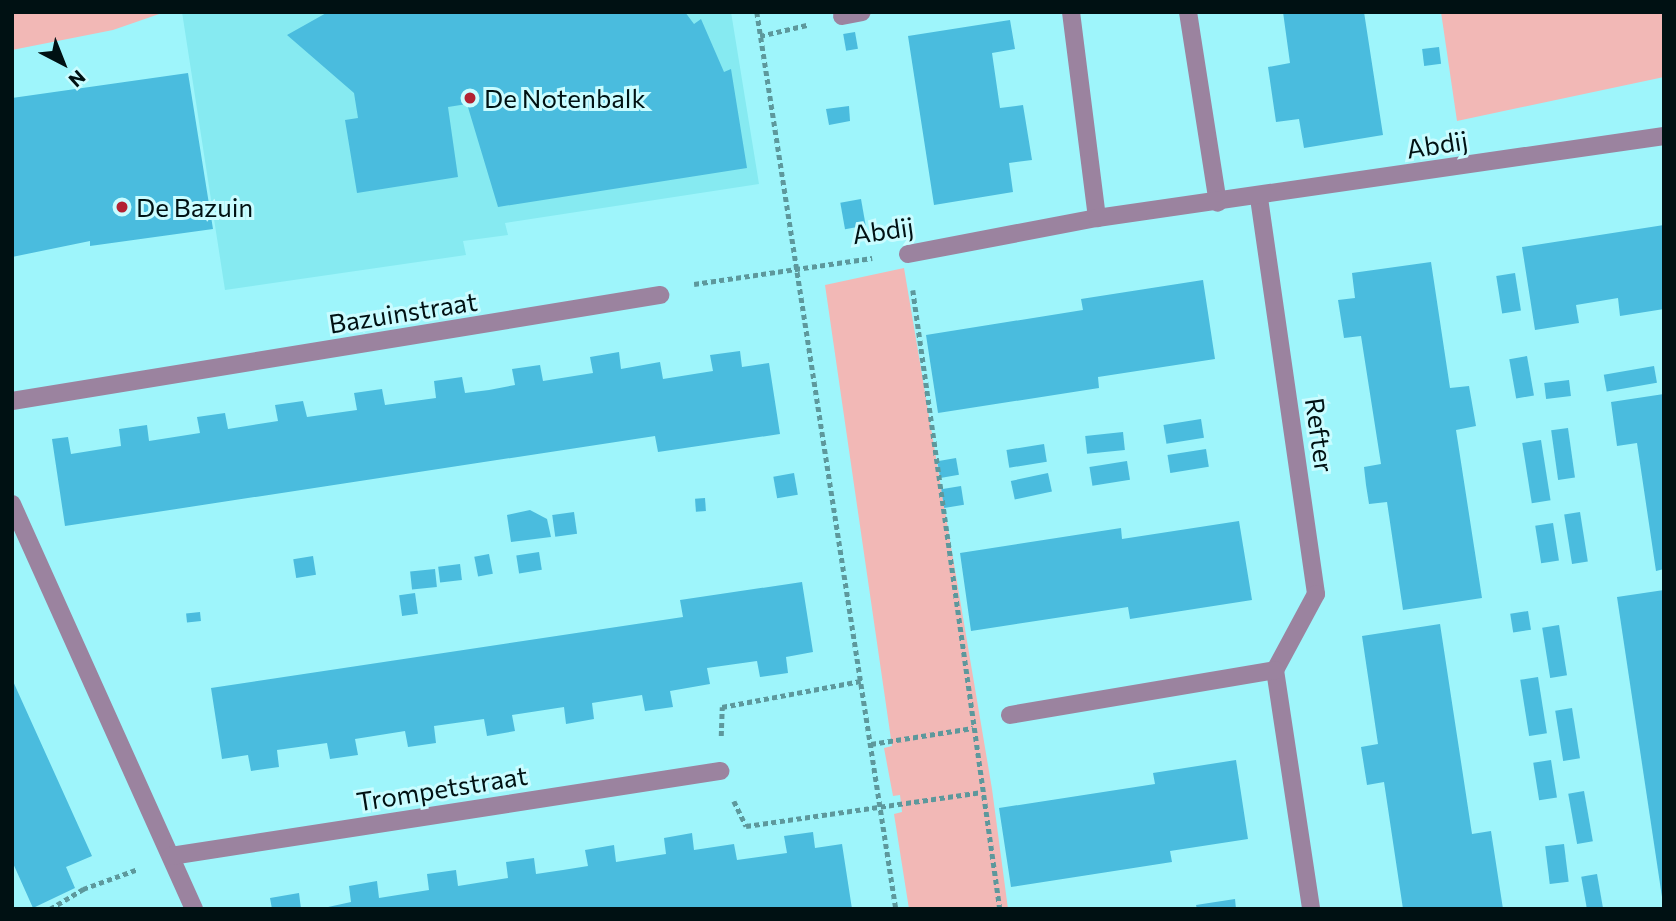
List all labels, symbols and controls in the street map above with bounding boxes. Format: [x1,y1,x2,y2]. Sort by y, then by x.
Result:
north arrow [28,28,98,98]
text: N [64,66,90,92]
place label: De Notenbalk [484,82,646,114]
marker: De Notenbalk [462,90,478,106]
street label: Abdij [1404,124,1470,164]
place label: De Bazuin [136,191,253,223]
marker: De Bazuin [114,199,130,215]
street label: Abdij [850,210,916,250]
street label: Bazuinstraat [327,285,479,339]
street label: Refter [1299,396,1341,474]
street label: Trompetstraat [354,759,530,817]

